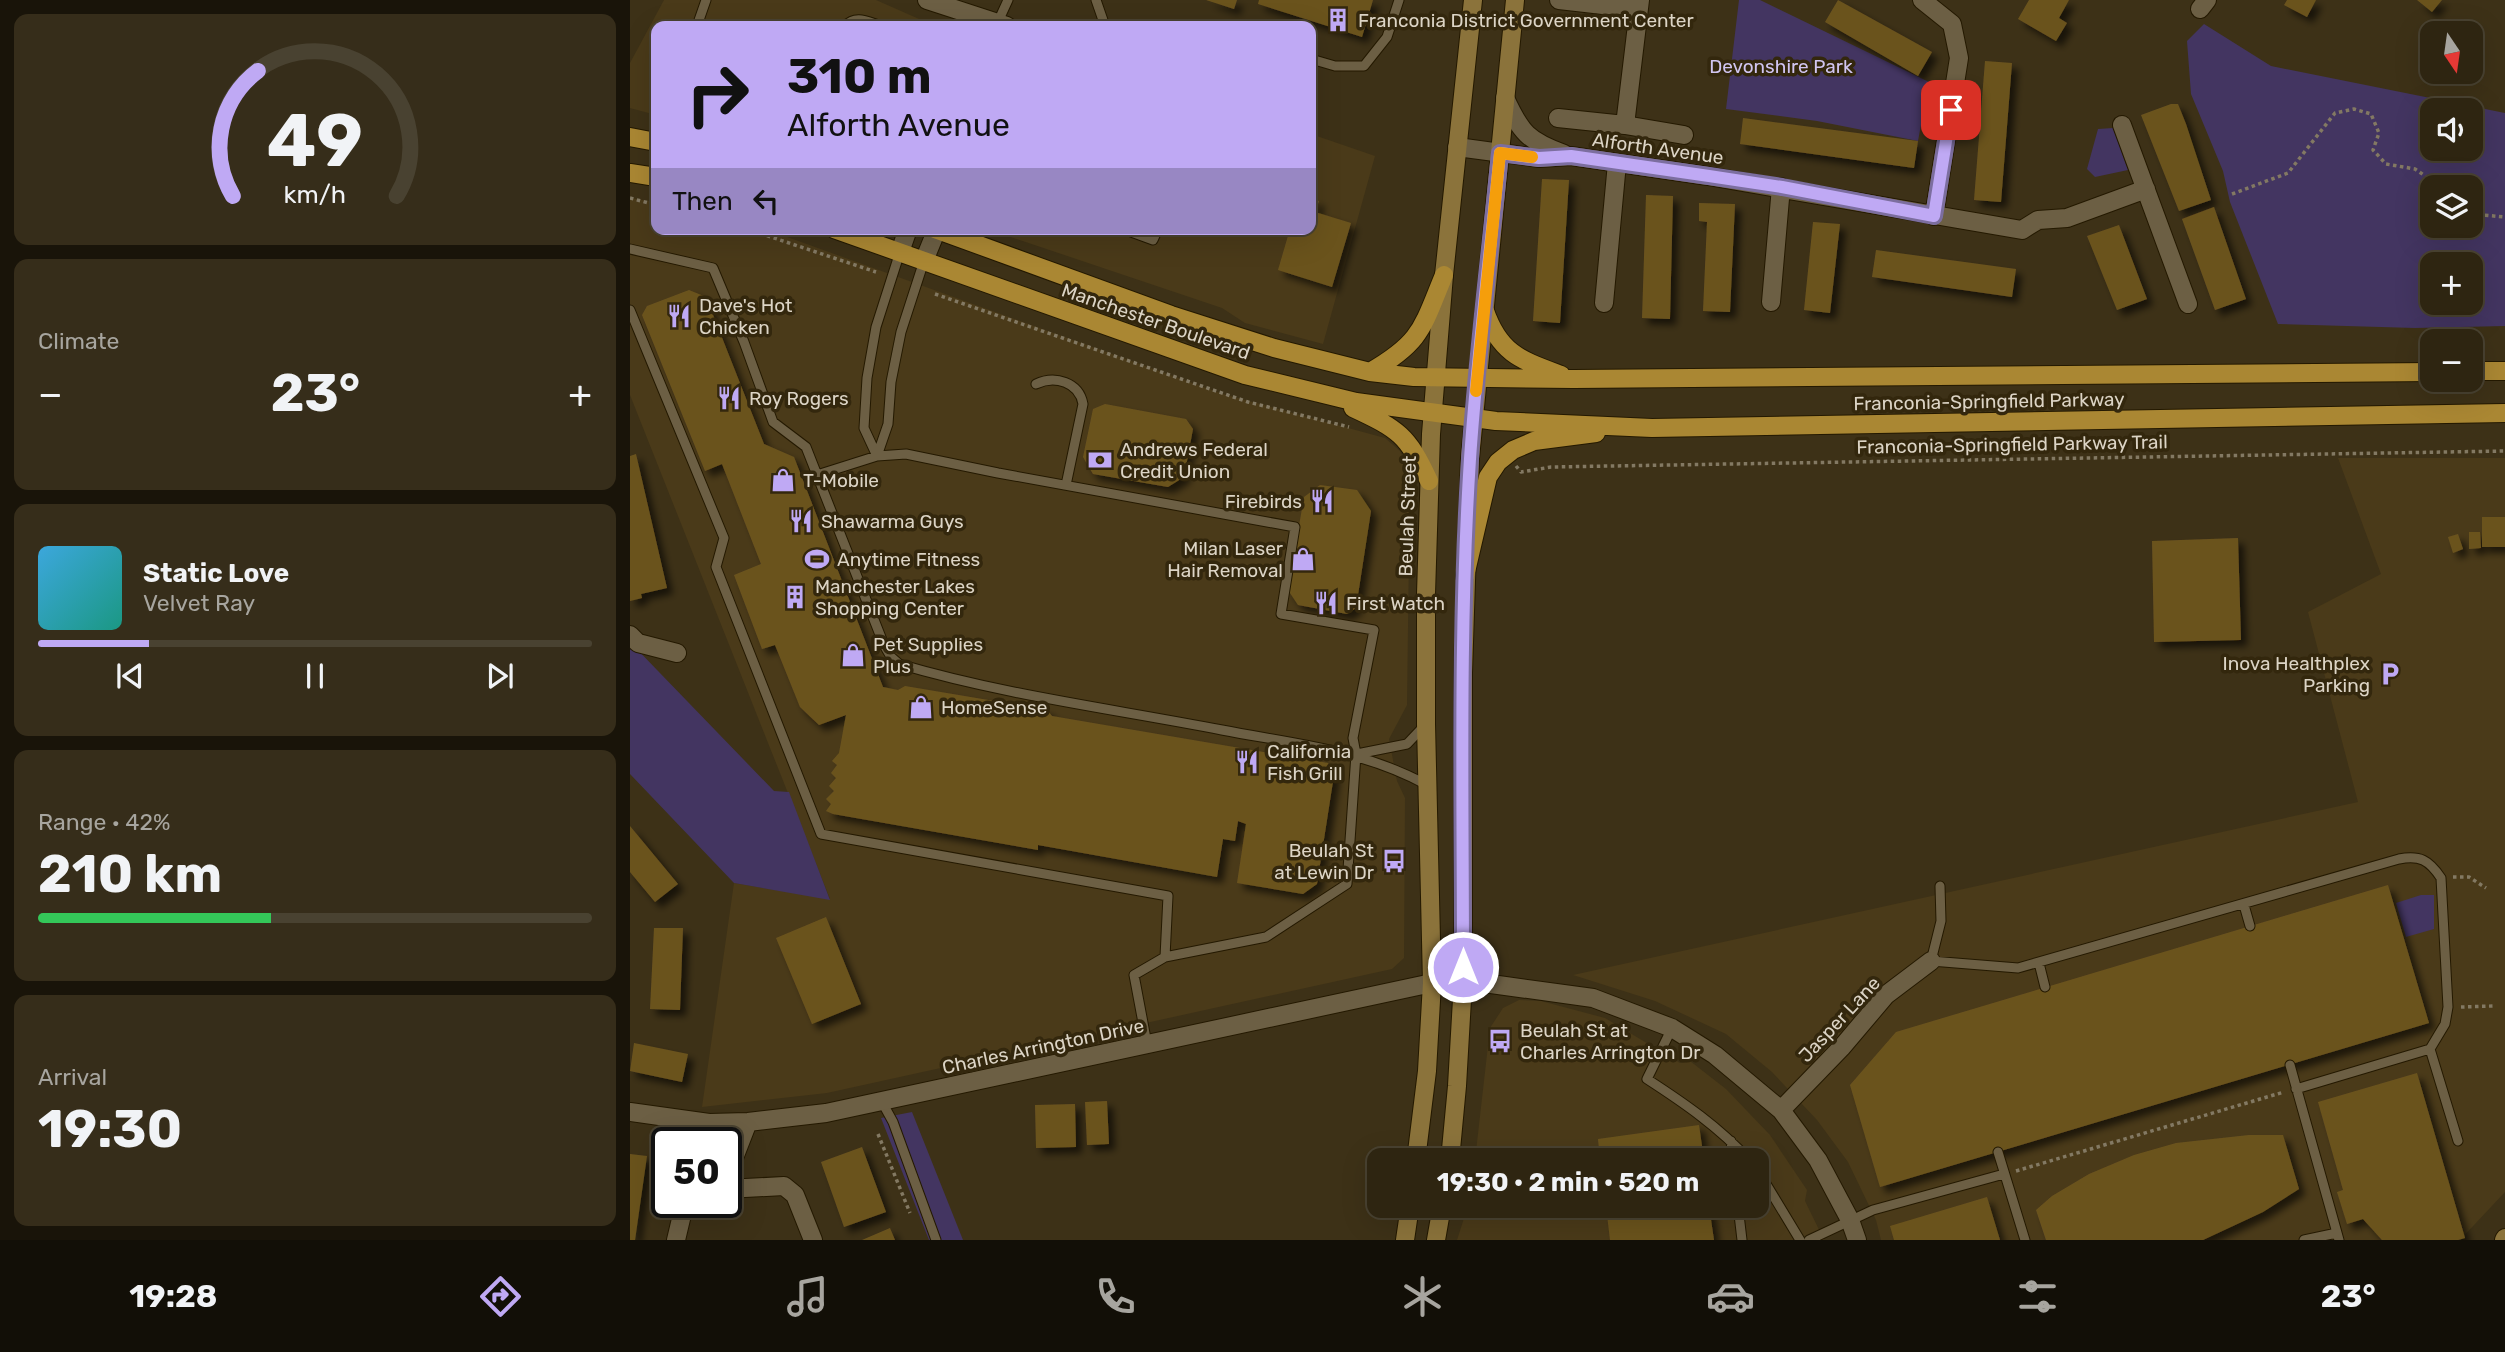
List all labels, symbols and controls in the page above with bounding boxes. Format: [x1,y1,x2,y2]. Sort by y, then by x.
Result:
building icon: Franconia District Government Center [1324,6,1352,34]
place label: Franconia District Government Center [1358,9,1695,32]
north arrow [2420,21,2483,84]
map controls [2420,21,2483,392]
text: 310 m [787,47,932,105]
icon: right [672,49,763,140]
park label: Devonshire Park [1709,55,1853,78]
pin [1921,80,1981,140]
icon: arrive [1932,91,1970,129]
text: 49 [267,98,363,184]
button: sound [2420,98,2483,161]
text: Alforth Avenue [787,106,1010,144]
street label: Alforth Avenue [1591,128,1725,169]
button: layers [2420,175,2483,238]
text: km/h [284,179,346,208]
icon: left [747,182,785,220]
text: Then [672,186,733,217]
button: + [2420,252,2483,315]
street label: Manchester Boulevard [1059,278,1253,365]
place label: Dave's Hot Chicken [699,294,793,339]
restaurant icon: Dave's Hot Chicken [665,302,693,330]
text: Climate [38,327,119,355]
button: − [2420,329,2483,392]
text: 23° [271,362,360,424]
text: − [38,371,63,417]
text: + [568,371,592,417]
restaurant icon: Roy Rogers [715,384,743,412]
place label: Roy Rogers [749,387,849,410]
street label: Franconia-Springfield Parkway [1853,388,2125,415]
street label: Franconia-Springfield Parkway Trail [1856,430,2168,459]
place label: Andrews Federal Credit Union [1120,438,1268,483]
bank icon: Andrews Federal Credit Union [1086,446,1114,474]
street label: Beulah Street [1394,455,1421,577]
shop icon: T-Mobile [769,466,797,494]
place label: T-Mobile [803,469,879,492]
restaurant icon: Firebirds [1308,487,1336,515]
place label: Firebirds [1225,490,1302,513]
restaurant icon: Shawarma Guys [787,507,815,535]
place label: Shawarma Guys [821,510,964,533]
place label: Milan Laser Hair Removal [1167,537,1284,582]
sports icon: Anytime Fitness [803,545,831,573]
shop icon: Milan Laser Hair Removal [1289,545,1317,573]
place label: Anytime Fitness [837,548,980,571]
text: Static Love [143,558,289,589]
place label: Manchester Lakes Shopping Center [815,575,975,620]
building icon: Manchester Lakes Shopping Center [781,583,809,611]
text: Velvet Ray [143,589,255,617]
restaurant icon: First Watch [1312,589,1340,617]
place label: First Watch [1346,592,1445,615]
place label: Pet Supplies Plus [873,633,983,678]
shop icon: Pet Supplies Plus [839,641,867,669]
place label: Inova Healthplex Parking [2223,652,2370,697]
icon: previous [111,657,149,695]
icon: pause [296,657,334,695]
icon: next [481,657,519,695]
parking icon: Inova Healthplex Parking [2376,660,2404,688]
shop icon: HomeSense [907,693,935,721]
place label: HomeSense [941,696,1047,719]
place label: California Fish Grill [1267,740,1351,785]
restaurant icon: California Fish Grill [1233,748,1261,776]
text: Range · 42% [38,808,170,836]
place label: Beulah St at Lewin Dr [1274,839,1375,884]
text: 210 km [38,843,222,905]
bus stop icon: Beulah St at Lewin Dr [1380,847,1408,875]
position arrow [1426,930,1500,1004]
street label: Jasper Lane [1794,972,1885,1067]
street label: Charles Arrington Drive [940,1014,1146,1079]
place label: Beulah St at Charles Arrington Dr [1520,1019,1701,1064]
bus stop icon: Beulah St at Charles Arrington Dr [1486,1027,1514,1055]
text: Arrival [38,1063,107,1091]
text: 19:30 [38,1098,182,1160]
speed limit sign: 50 [651,1127,742,1218]
text: 19:30 · 2 min · 520 m [1437,1167,1699,1198]
icon: directions [476,1272,525,1321]
icon: music [783,1272,832,1321]
icon: phone [1091,1272,1140,1321]
icon: climate [1398,1272,1447,1321]
icon: car [1706,1272,1755,1321]
icon: filters [2013,1272,2062,1321]
text: 19:28 [129,1277,217,1315]
text: 23° [2321,1277,2376,1315]

